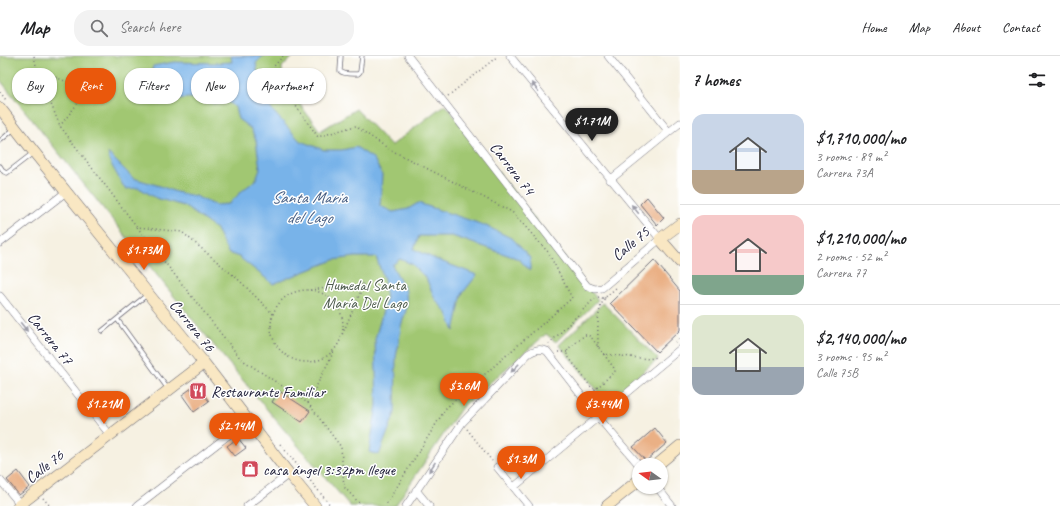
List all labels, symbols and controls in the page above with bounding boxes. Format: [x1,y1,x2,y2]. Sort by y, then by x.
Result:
search box [74,10,354,46]
text: Map [20,16,50,40]
icon: search [88,17,110,39]
text: Search here [120,18,181,37]
text: Home [861,19,887,36]
text: Map [909,19,930,36]
text: About [952,19,980,36]
text: Contact [1002,19,1040,36]
chip: Buy [12,68,57,104]
chip: Rent [65,68,116,104]
chip: Filters [124,68,183,104]
chip: New [191,68,239,104]
chip: Apartment [247,68,326,104]
icon: filters [1026,69,1048,91]
text: 7 homes [692,70,740,91]
one-way arrow [531,81,539,92]
pin: $1.71M [559,108,625,142]
text: $1.71M [574,113,610,129]
text: $1,710,000/mo [816,128,906,149]
icon: home [724,130,772,178]
street label: Carrera 74 [485,138,540,201]
text: 3 rooms · 89 m² [816,149,886,165]
text: Carrera 73A [816,165,873,181]
water label: Santa Maria del Lago [271,187,349,228]
one-way arrow [630,204,639,215]
street label: Calle 75 [608,222,654,265]
text: $1,210,000/mo [816,228,906,249]
icon: home [724,231,772,279]
pin: $1.73M [111,237,177,271]
text: $1.73M [126,242,162,258]
text: 2 rooms · 52 m² [816,249,886,265]
text: Carrera 77 [816,265,866,281]
park label: Humedal Santa María Del Lago [323,275,408,313]
street label: Carrera 76 [165,295,220,357]
street label: Carrera 77 [23,308,78,370]
one-way arrow [20,321,29,332]
text: $2,140,000/mo [816,328,906,349]
icon: home [724,331,772,379]
text: 3 rooms · 95 m² [816,349,886,365]
one-way arrow [510,363,520,373]
text: Calle 75B [816,365,858,381]
pin: $3.6M [436,373,492,407]
text: $3.6M [449,378,479,394]
restaurant icon: Restaurante Familiar [188,381,208,401]
place label: Restaurante Familiar [211,382,327,402]
pin: $1.21M [71,391,137,425]
pin: $3.44M [570,391,636,425]
text: $1.21M [86,396,122,412]
text: $3.44M [585,396,621,412]
pin: $2.14M [203,413,269,447]
text: $2.14M [218,418,254,434]
street label: Calle 76 [21,445,69,488]
pin: $1.3M [493,446,549,480]
text: $1.3M [506,451,536,467]
north arrow [632,458,668,494]
map controls [632,458,668,494]
shop icon: casa ángel 3:32pm llegue [240,459,260,479]
place label: casa ángel 3:32pm llegue [263,460,397,480]
one-way arrow [428,462,436,472]

